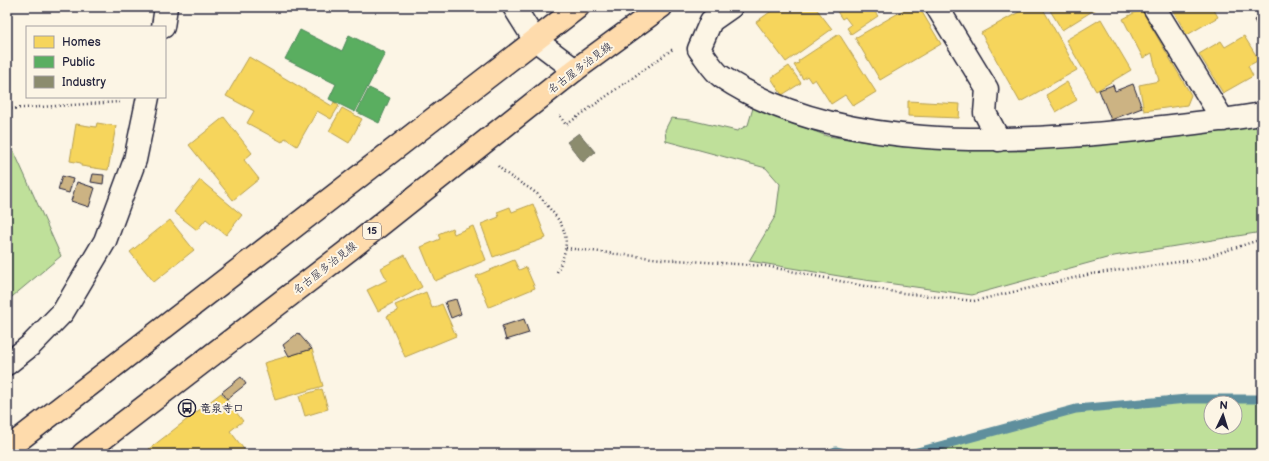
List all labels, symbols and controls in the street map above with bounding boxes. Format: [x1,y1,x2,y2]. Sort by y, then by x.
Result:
legend [26,26,166,98]
text: Homes [62,35,101,50]
street label: 名古屋多治見線 [545,40,615,96]
text: Public [62,55,95,70]
text: Industry [62,75,107,90]
road number: 15 [363,223,381,239]
street label: 名古屋多治見線 [291,239,359,297]
north arrow [1203,395,1243,435]
bus stop icon: 竜泉寺口 [177,398,197,418]
text: N [1219,399,1228,412]
place label: 竜泉寺口 [200,402,244,415]

